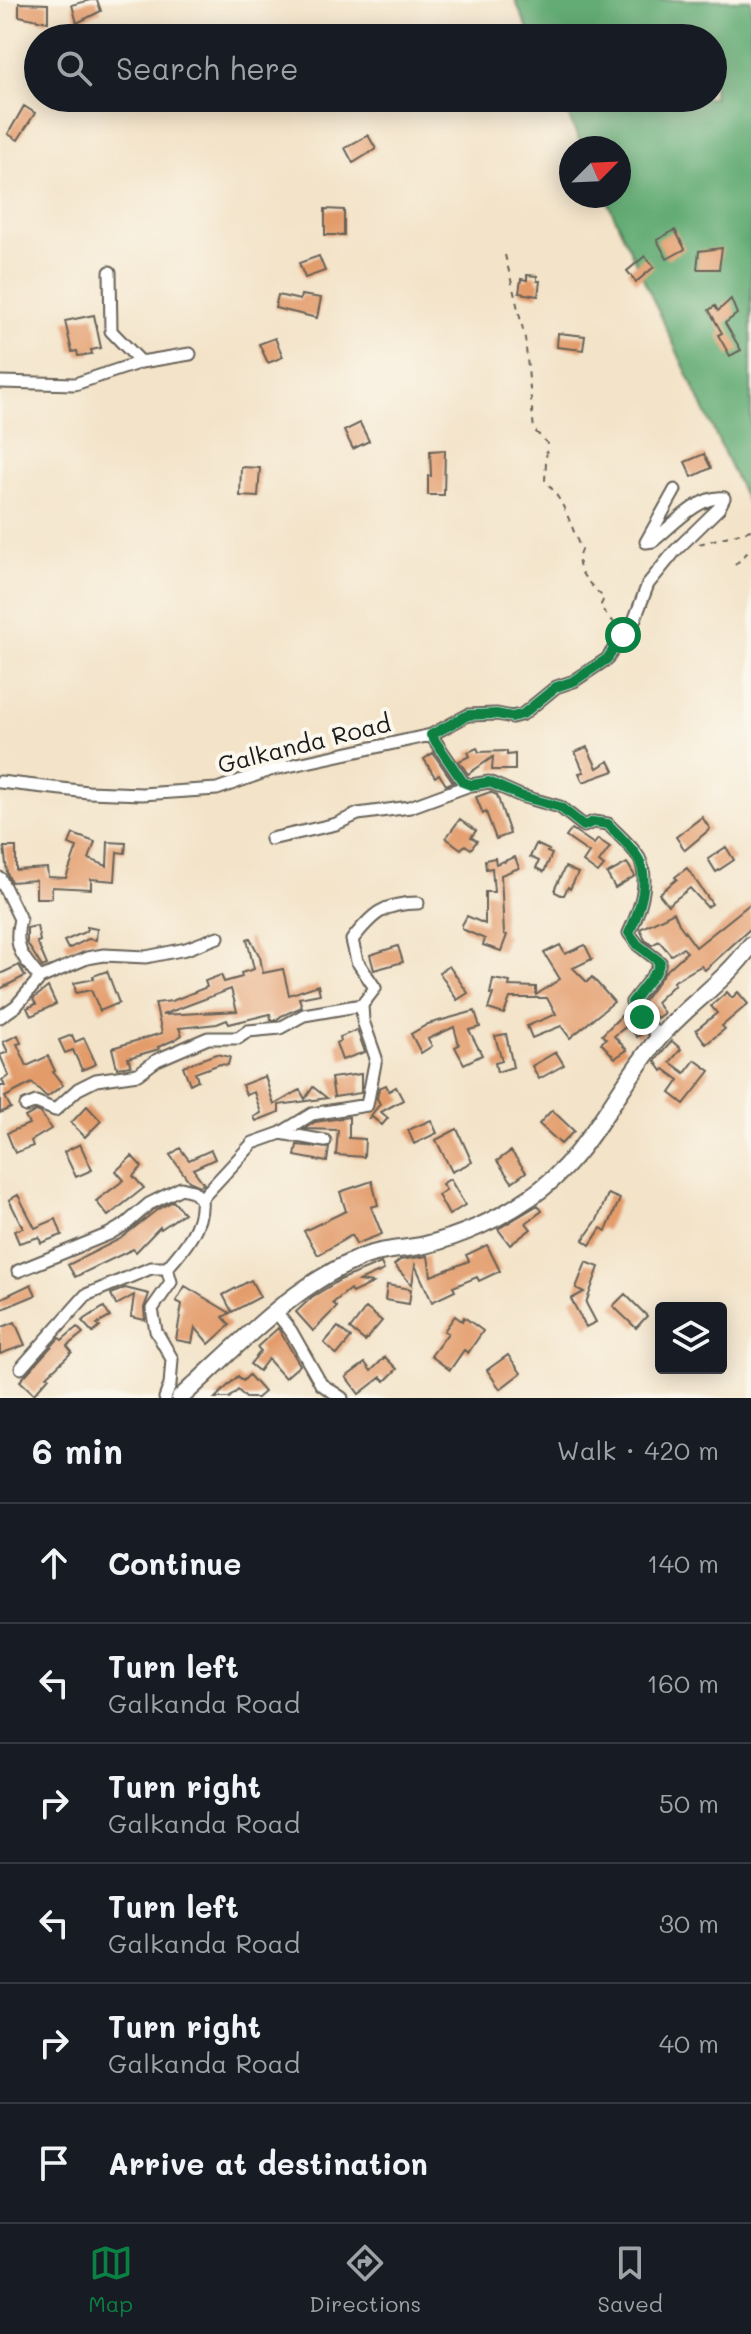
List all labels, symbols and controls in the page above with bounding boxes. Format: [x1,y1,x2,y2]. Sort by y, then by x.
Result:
search box [24,24,727,112]
icon: search [52,46,96,90]
text: Search here [116,48,299,88]
north arrow [559,136,631,208]
route start [605,617,641,653]
street label: Galkanda Road [214,707,394,779]
route end [624,999,660,1035]
map controls [655,1302,727,1374]
button: layers [655,1302,727,1374]
text: 6 min [32,1428,123,1473]
text: Walk · 420 m [557,1433,719,1467]
icon: ahead [32,1541,76,1585]
text: Continue [108,1543,241,1583]
text: 140 m [647,1546,719,1580]
text: Turn left [108,1646,239,1686]
icon: left [32,1661,76,1705]
text: 160 m [647,1666,719,1700]
text: Galkanda Road [108,1686,300,1720]
text: Turn right [108,1766,261,1806]
icon: right [32,1781,76,1825]
text: 50 m [659,1786,719,1820]
text: Galkanda Road [108,1806,300,1840]
text: Turn left [108,1886,239,1926]
icon: left [32,1901,76,1945]
text: 30 m [659,1906,719,1940]
text: Galkanda Road [108,1926,300,1960]
text: Turn right [108,2006,261,2046]
icon: right [32,2021,76,2065]
text: 40 m [659,2026,719,2060]
text: Galkanda Road [108,2046,300,2080]
icon: arrive [32,2141,76,2185]
text: Arrive at destination [108,2143,428,2183]
tab: Map [88,2241,133,2318]
tab: Directions [309,2241,421,2318]
tab: Saved [598,2241,663,2318]

